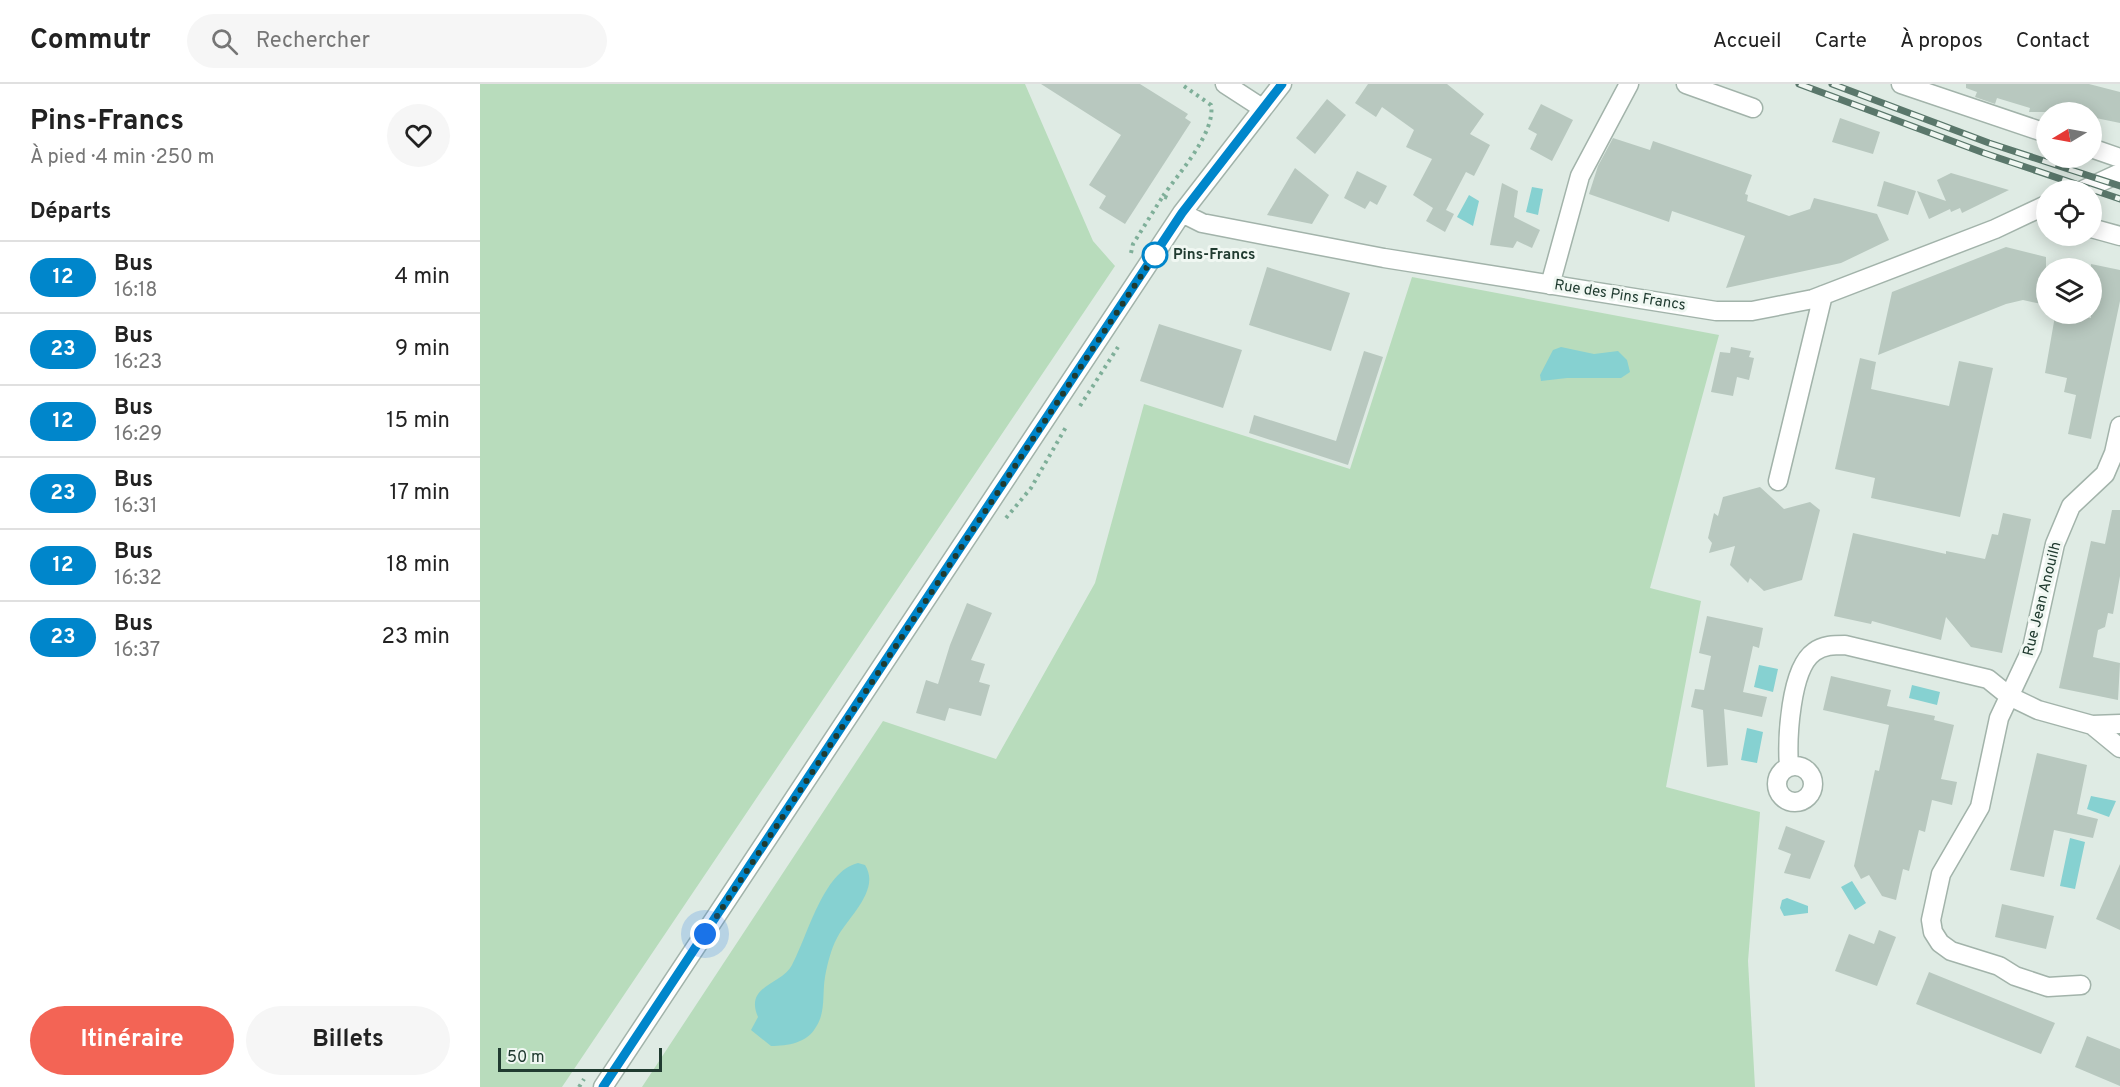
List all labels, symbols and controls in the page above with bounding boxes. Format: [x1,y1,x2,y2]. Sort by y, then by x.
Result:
search box [187,14,607,68]
text: Commutr [30,23,151,59]
icon: search [208,25,241,58]
text: Rechercher [256,28,370,55]
text: Accueil [1713,28,1782,55]
text: Carte [1815,28,1867,55]
text: À propos [1900,28,1983,55]
text: Contact [2016,28,2090,55]
north arrow [2036,102,2102,168]
map controls [2036,102,2102,324]
text: Pins-Francs [30,104,184,140]
button: heart [387,104,450,167]
text: À pied · 4 min · 250 m [30,145,215,171]
button: locate [2036,180,2102,246]
text: Départs [30,199,111,226]
marker: Pins-Francs [1142,242,1168,268]
place label: Pins-Francs [1173,246,1256,265]
text: Bus [114,251,153,278]
button: layers [2036,258,2102,324]
text: 12 [52,264,74,291]
text: 4 min [395,264,450,291]
street label: Rue des Pins Francs [1553,276,1687,316]
text: 16:18 [114,278,158,304]
text: Bus [114,323,153,350]
text: 23 [50,336,76,363]
text: 9 min [395,336,450,363]
text: 16:23 [114,350,162,376]
text: Bus [114,395,153,422]
text: 12 [52,408,74,435]
text: 15 min [386,408,450,435]
text: 16:29 [114,422,162,448]
text: Bus [114,467,153,494]
text: 23 [50,480,76,507]
text: 17 min [390,480,450,507]
text: 16:31 [114,494,157,520]
text: Bus [114,539,153,566]
street label: Rue Jean Anouilh [2020,540,2066,658]
text: 12 [52,552,74,579]
text: 18 min [387,552,450,579]
text: 16:32 [114,566,162,592]
text: Bus [114,611,153,638]
text: 23 [50,624,76,651]
text: 23 min [382,624,450,651]
text: 16:37 [114,638,160,664]
your location [690,919,720,949]
button: Itinéraire [30,1006,234,1075]
button: Billets [246,1006,450,1075]
scale bar [498,1045,662,1072]
text: 50 m [507,1048,545,1068]

